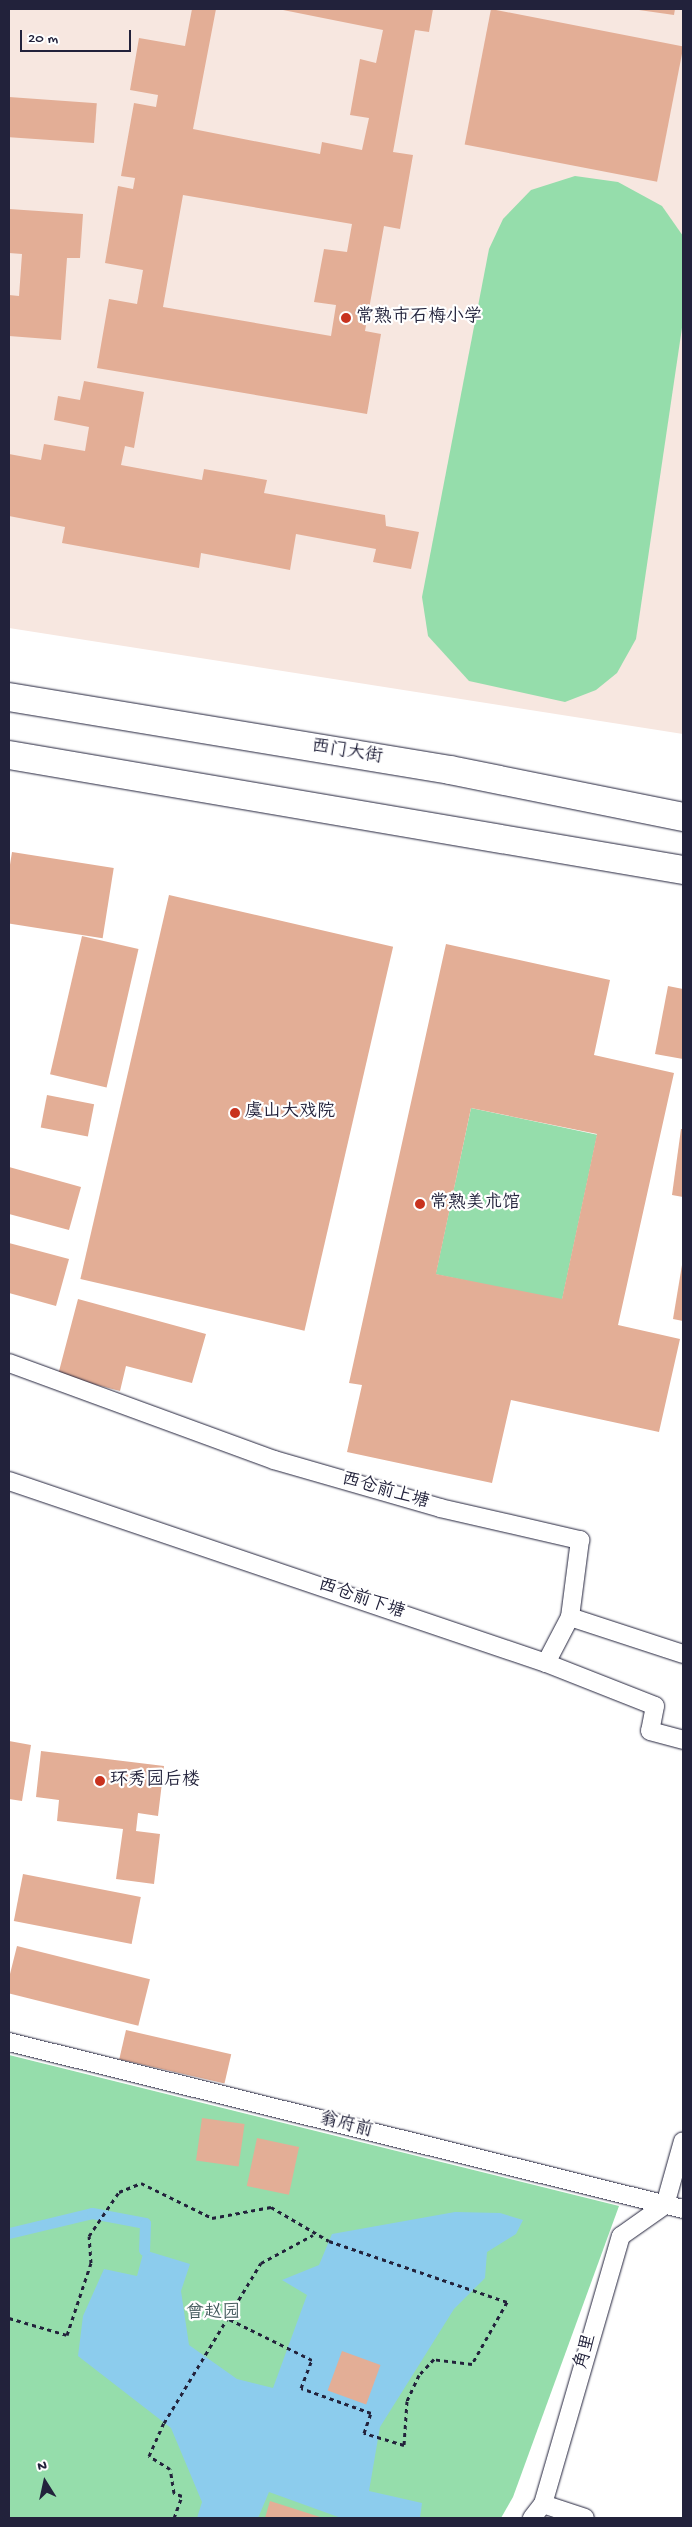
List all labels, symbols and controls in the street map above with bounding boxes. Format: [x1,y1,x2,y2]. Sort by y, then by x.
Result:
scale bar [22,20,134,52]
text: 20 m [28,30,58,48]
place label: 常熟市石梅小学 [356,307,482,329]
marker: 常熟市石梅小学 [340,312,352,324]
street label: 西门大街 [310,737,384,769]
place label: 虞山大戏院 [245,1102,335,1124]
marker: 虞山大戏院 [229,1107,241,1119]
place label: 常熟美术馆 [430,1193,520,1215]
marker: 常熟美术馆 [414,1198,426,1210]
street label: 西仓前上塘 [339,1469,431,1515]
street label: 西仓前下塘 [315,1575,407,1625]
place label: 环秀园后楼 [110,1770,200,1792]
marker: 环秀园后楼 [94,1775,106,1787]
street label: 翁府前 [317,2109,375,2143]
park label: 曾赵园 [186,2303,240,2325]
street label: 角里 [572,2332,602,2372]
north arrow [20,2457,70,2507]
text: N [36,2458,48,2476]

